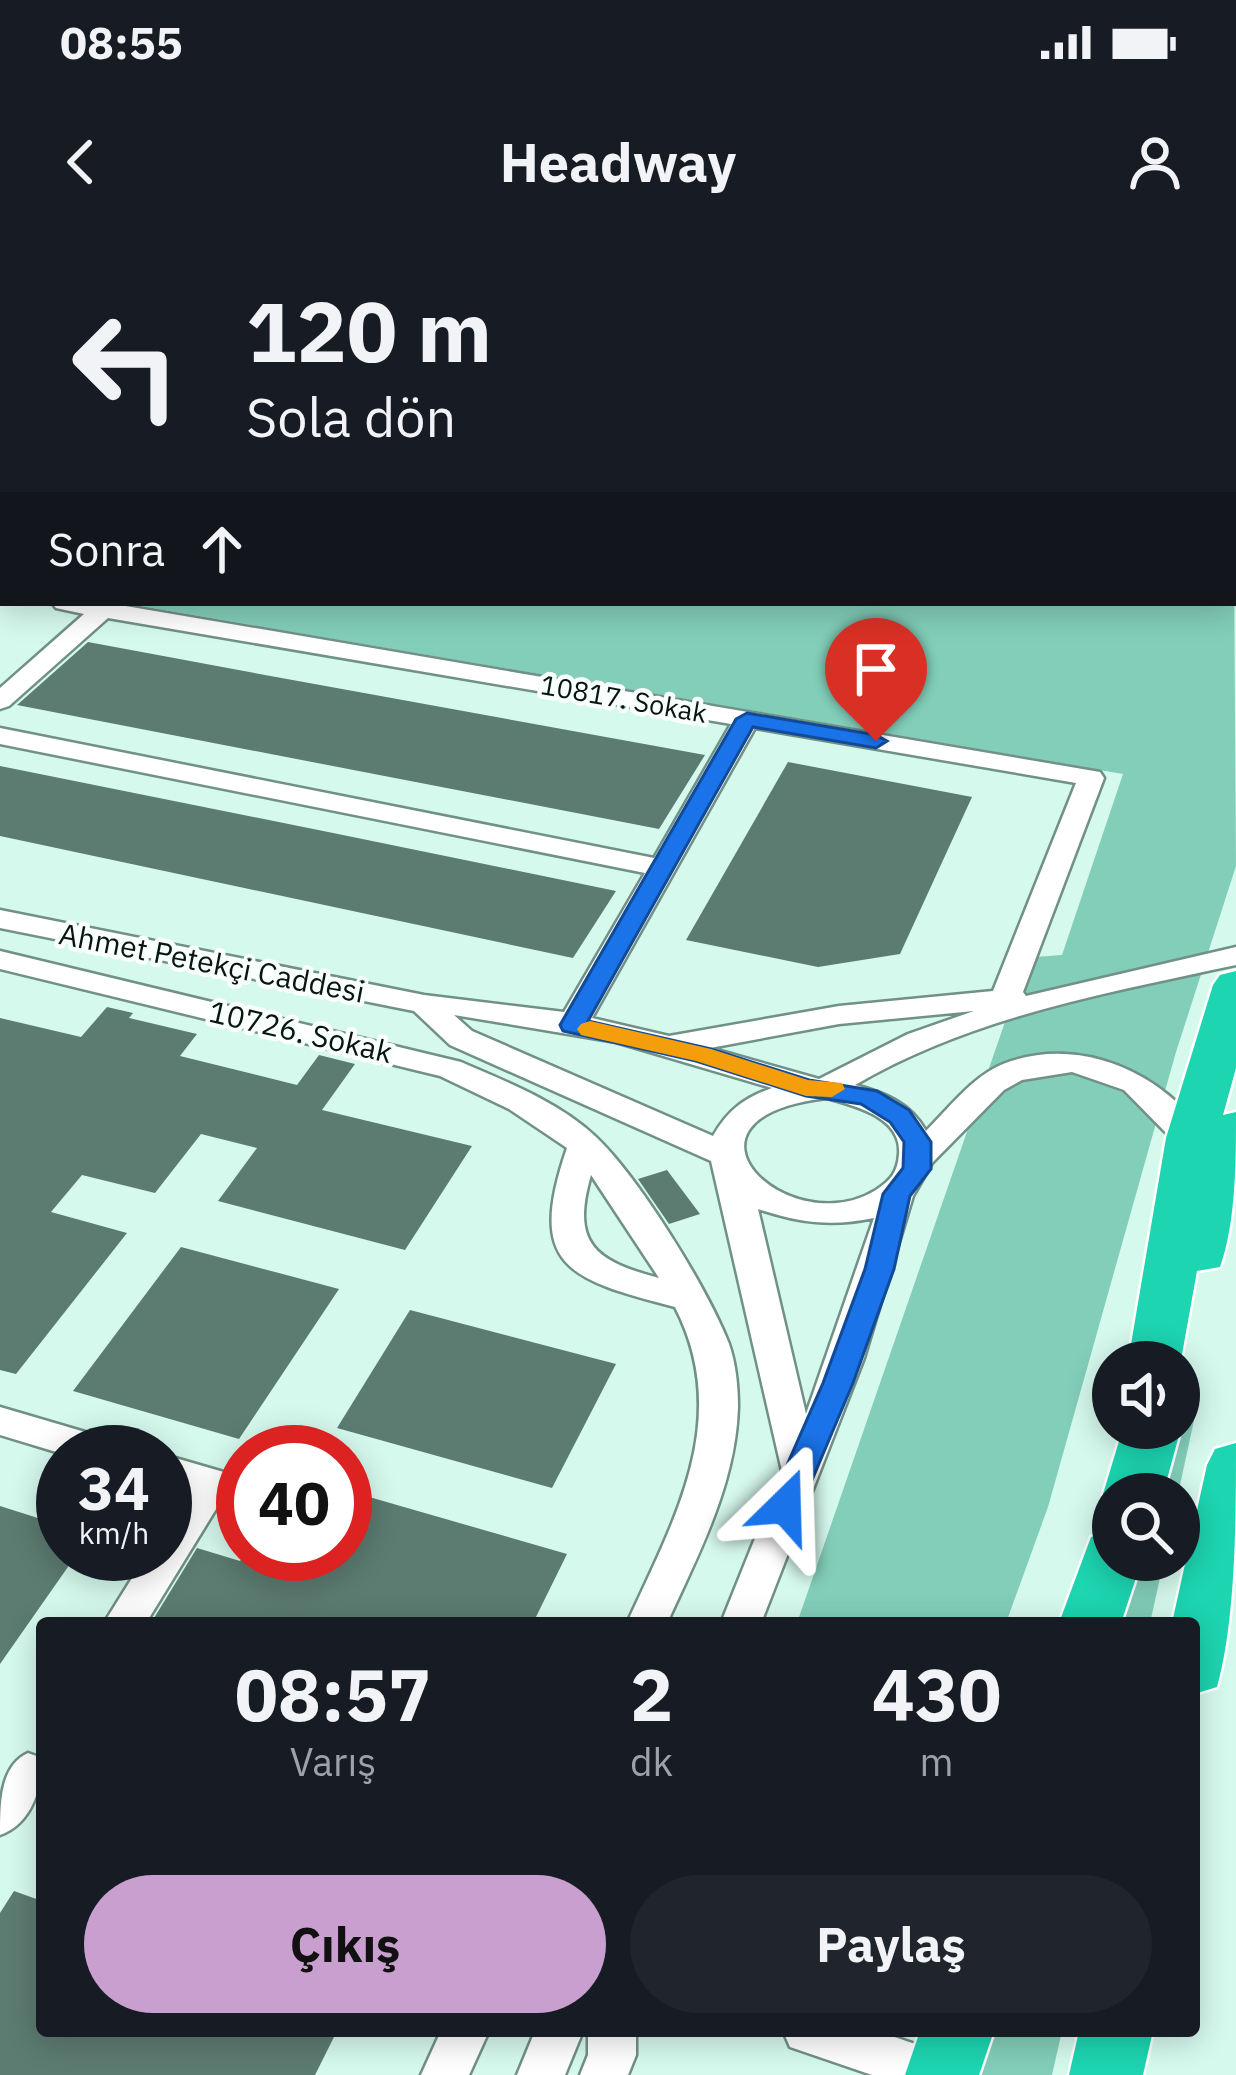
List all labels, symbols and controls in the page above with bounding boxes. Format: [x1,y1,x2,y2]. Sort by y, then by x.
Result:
text: 08:55 [60,13,183,71]
text: Headway [500,127,736,197]
icon: back [48,129,114,195]
icon: person [1122,129,1188,195]
text: 120 m [246,276,492,385]
icon: left [48,288,204,444]
text: Sola dön [246,382,456,452]
icon: ahead [189,516,255,582]
text: Sonra [48,520,165,578]
pin [825,618,927,741]
icon: arrive [843,636,909,702]
street label: 10817. Sokak [538,666,710,730]
street label: Ahmet Petekçi Caddesi [56,913,368,1011]
street label: 10726. Sokak [206,991,397,1071]
map controls [1092,1341,1200,1581]
button: sound [1092,1341,1200,1449]
speed limit sign: 40 [216,1425,372,1581]
position arrow [722,1443,848,1569]
text: 34 [78,1448,150,1527]
button: search [1092,1473,1200,1581]
text: km/h [79,1513,149,1552]
text: 08:57 [235,1647,431,1741]
text: 2 [630,1647,673,1741]
text: 430 [872,1647,1001,1741]
text: Varış [290,1736,376,1787]
text: dk [630,1736,673,1787]
text: m [920,1736,954,1787]
button: Çıkış [84,1875,606,2013]
button: Paylaş [630,1875,1152,2013]

